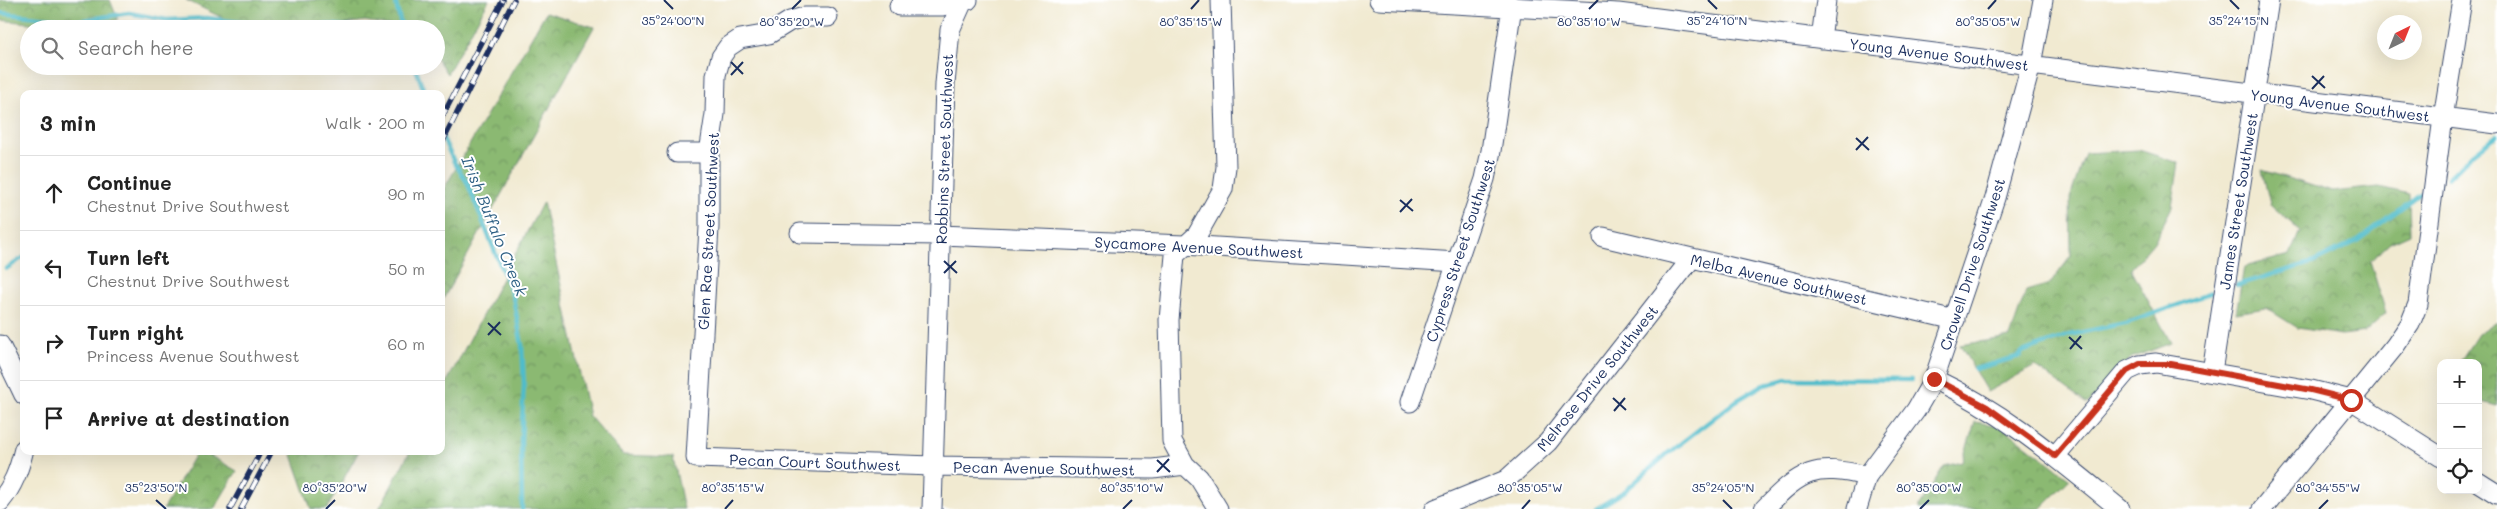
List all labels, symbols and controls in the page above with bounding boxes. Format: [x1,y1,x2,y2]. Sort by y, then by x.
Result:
text: 35°24'00"N [642,12,704,28]
text: 35°24'10"N [1687,12,1747,28]
text: 35°24'15"N [2209,12,2269,28]
text: 80°35'20"W [760,13,824,29]
text: 80°35'15"W [1159,13,1223,29]
text: 80°35'10"W [1557,13,1621,29]
text: 80°35'05"W [1955,13,2021,29]
north arrow [2377,15,2422,60]
search box [20,20,445,75]
street label: Young Avenue Southwest [1848,33,2030,75]
icon: search [38,34,66,62]
text: Search here [78,35,194,60]
street label: Robbins Street Southwest [931,53,957,245]
street label: Young Avenue Southwest [2249,84,2431,126]
text: 3 min [40,109,96,136]
street label: James Street Southwest [2214,111,2262,291]
text: Walk · 200 m [325,112,425,133]
street label: Glen Rae Street Southwest [693,131,723,331]
water label: Irish Buffalo Creek [457,153,533,300]
street label: Cypress Street Southwest [1421,156,1499,344]
text: Continue [87,170,172,195]
street label: Crowell Drive Southwest [1935,175,2009,353]
icon: ahead [40,179,68,207]
text: 90 m [388,183,425,204]
text: Chestnut Drive Southwest [87,195,290,216]
street label: Sycamore Avenue Southwest [1094,232,1304,262]
text: Turn left [87,245,170,270]
street label: Melba Avenue Southwest [1689,249,1869,309]
icon: left [40,254,68,282]
text: 50 m [388,258,425,279]
text: Chestnut Drive Southwest [87,270,290,291]
street label: Melrose Drive Southwest [1532,301,1662,455]
text: Turn right [87,320,184,345]
icon: right [40,329,68,357]
text: 60 m [388,333,425,354]
text: Princess Avenue Southwest [87,345,299,366]
map controls [2437,359,2482,494]
button: + [2437,359,2482,404]
route end [1923,368,1946,391]
route start [2340,389,2363,412]
icon: arrive [40,404,68,432]
button: − [2437,404,2482,449]
text: Arrive at destination [87,406,290,431]
street label: Pecan Court Southwest [729,449,901,475]
button: locate [2437,449,2482,494]
street label: Pecan Avenue Southwest [953,456,1135,480]
text: 35°23'50"N [125,479,187,495]
text: 80°35'20"W [303,479,367,495]
text: 80°35'15"W [701,479,765,495]
text: 80°35'10"W [1100,479,1164,495]
text: 80°35'05"W [1497,479,1563,495]
text: 35°24'05"N [1692,479,1754,495]
text: 80°35'00"W [1896,479,1962,495]
text: 80°34'55"W [2296,479,2360,495]

